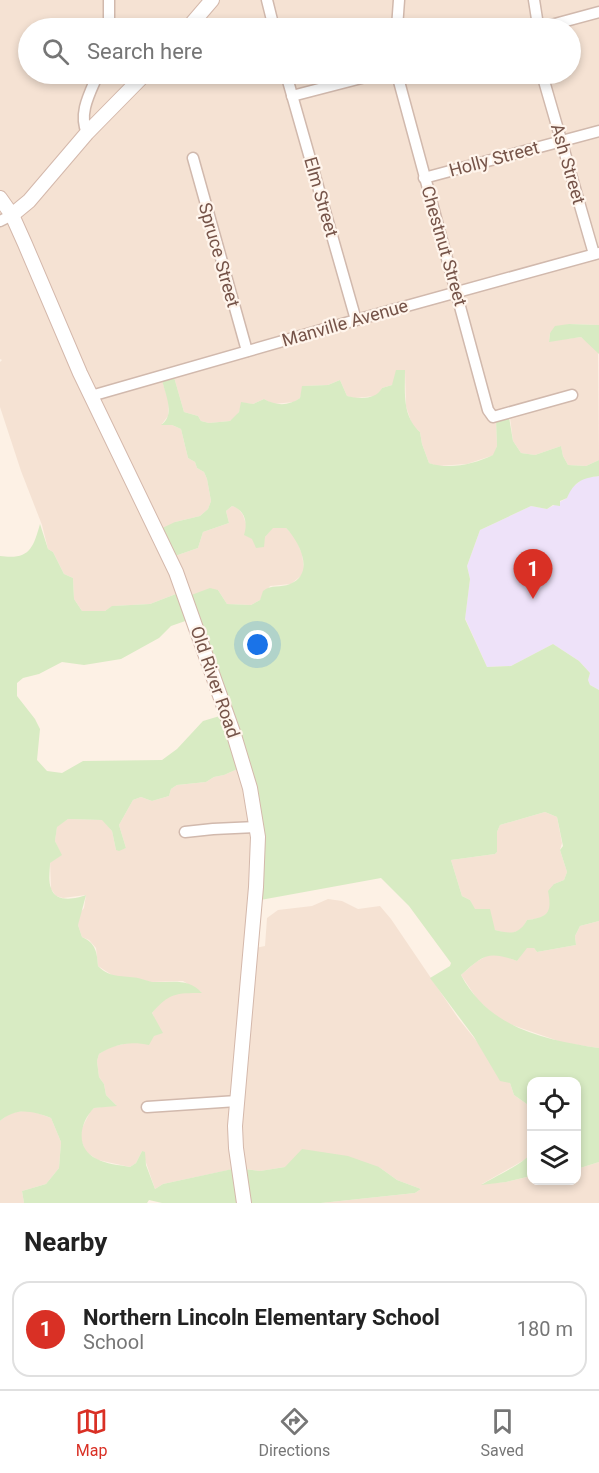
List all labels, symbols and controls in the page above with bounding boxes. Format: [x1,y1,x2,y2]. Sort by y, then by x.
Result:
search box [18,18,581,84]
icon: search [39,35,72,68]
text: Search here [87,39,203,64]
street label: Ash Street [547,121,590,207]
street label: Holly Street [447,136,541,181]
street label: Elm Street [300,154,343,239]
street label: Chestnut Street [417,183,472,308]
street label: Spruce Street [195,200,244,310]
street label: Manville Avenue [279,294,410,351]
pin: 1 [514,550,552,599]
street label: Old River Road [187,623,244,741]
your location [243,630,272,659]
map controls [527,1077,581,1185]
button: locate [527,1077,581,1131]
button: layers [527,1131,581,1185]
text: Nearby [24,1227,107,1257]
text: Northern Lincoln Elementary School [83,1305,440,1330]
text: 1 [40,1317,51,1341]
text: 180 m [517,1317,573,1341]
text: School [83,1330,144,1354]
tab: Map [75,1405,108,1460]
tab: Directions [258,1405,330,1460]
tab: Saved [481,1405,524,1460]

